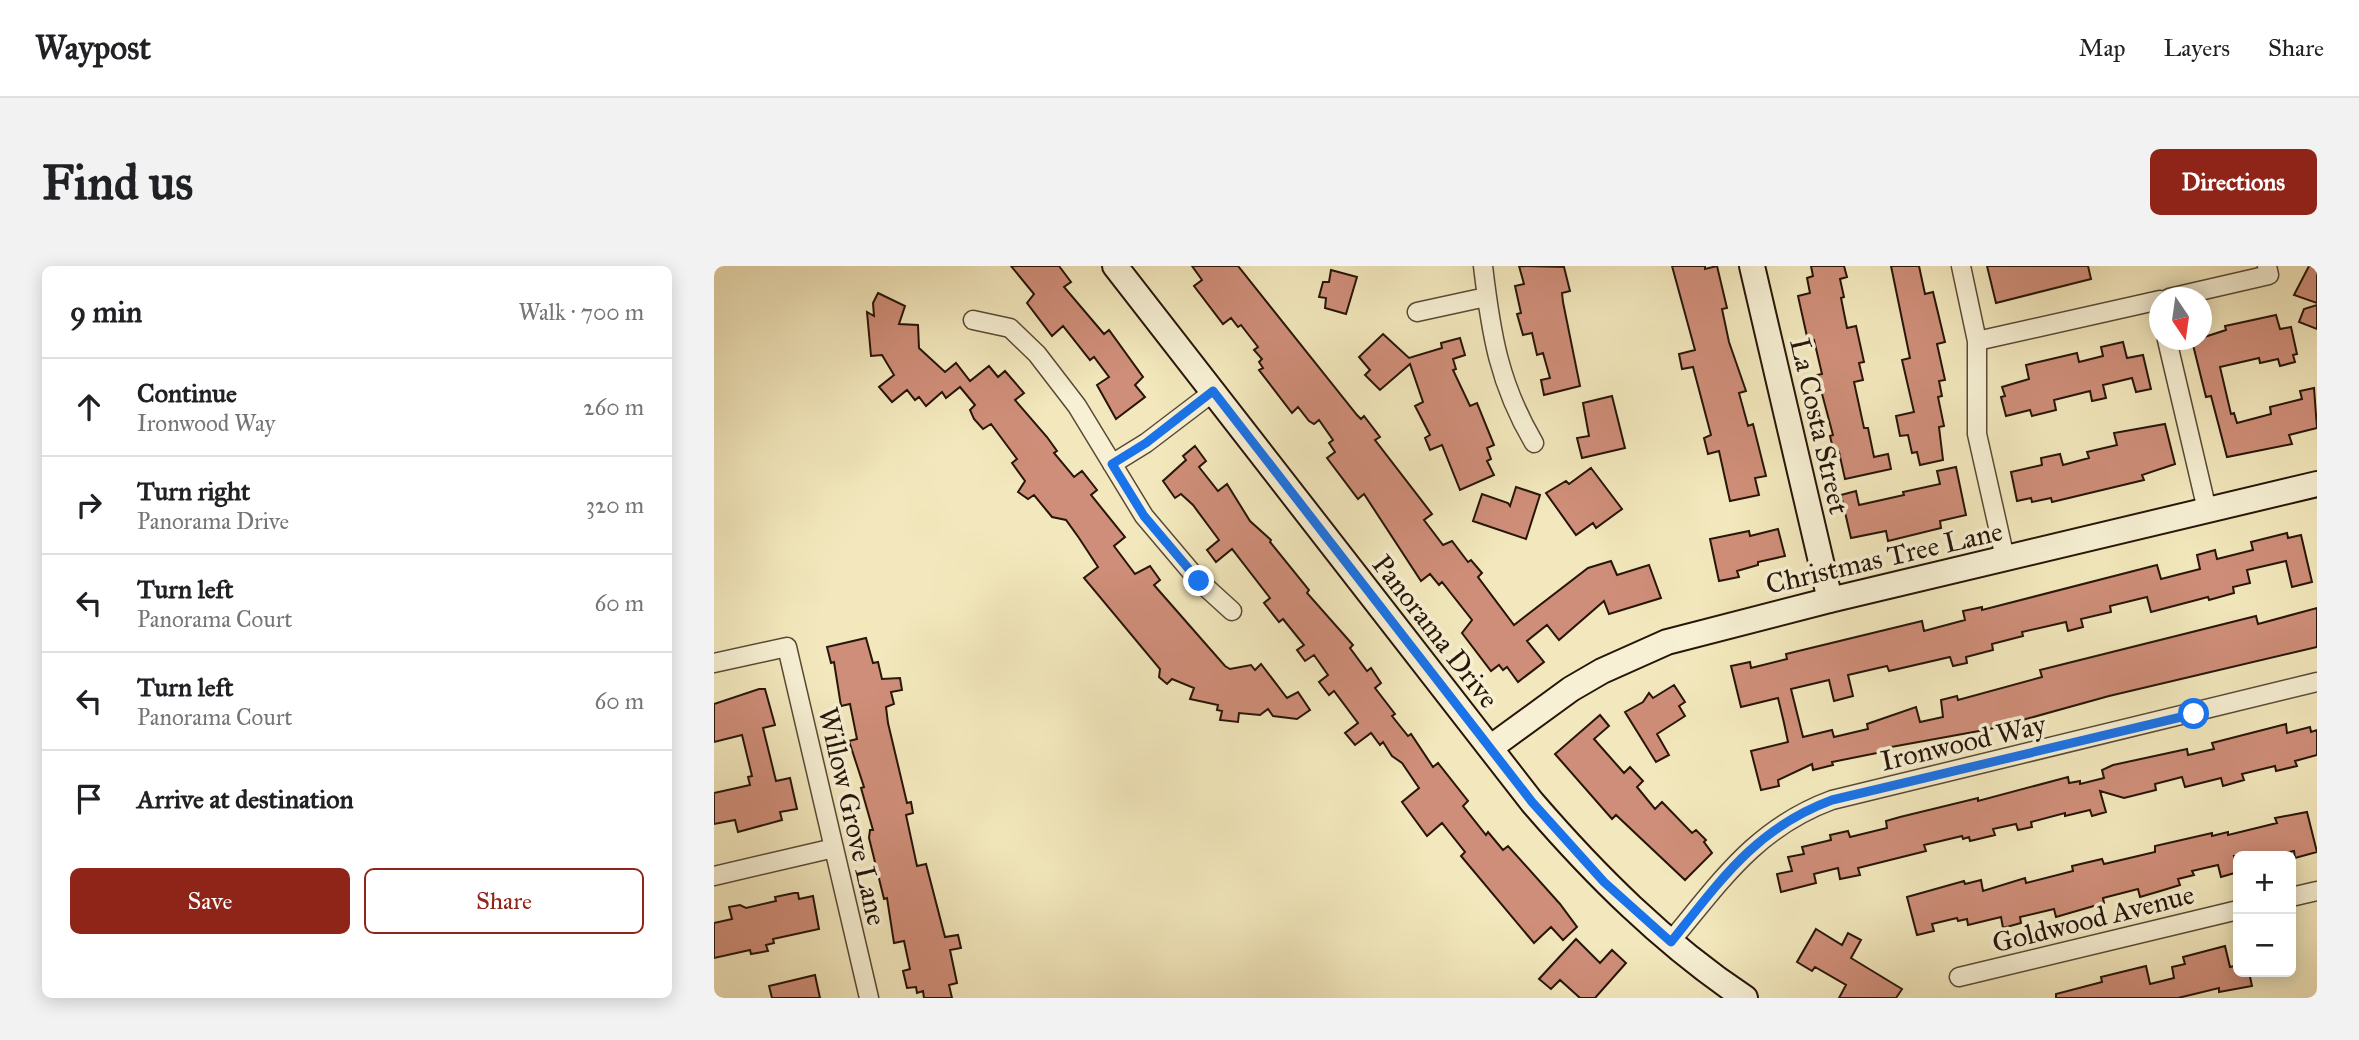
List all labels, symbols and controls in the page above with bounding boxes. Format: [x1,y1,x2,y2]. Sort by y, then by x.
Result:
text: Waypost [35,28,151,68]
text: Map [2079,33,2126,63]
text: Layers [2164,33,2230,63]
text: Share [2268,33,2324,63]
button: Directions [2150,149,2317,215]
text: Find us [42,153,193,212]
north arrow [2149,287,2212,350]
text: 9 min [70,294,142,330]
text: Walk · 700 m [518,298,644,326]
street label: La Costa Street [1782,335,1857,518]
text: Continue [137,377,237,409]
icon: ahead [70,388,108,426]
text: 260 m [583,393,644,421]
text: Ironwood Way [137,409,275,437]
text: Turn right [137,475,250,507]
icon: right [70,486,108,524]
text: 320 m [586,491,644,519]
text: Panorama Drive [137,507,289,535]
street label: Christmas Tree Lane [1762,513,2006,602]
street label: Panorama Drive [1365,548,1506,715]
route end [1183,565,1214,596]
text: Turn left [137,573,233,605]
icon: left [70,584,108,622]
text: 60 m [595,589,644,617]
text: Panorama Court [137,605,292,633]
text: Turn left [137,671,233,703]
icon: left [70,682,108,720]
text: 60 m [595,687,644,715]
route start [2178,698,2209,729]
text: Panorama Court [137,703,292,731]
street label: Willow Grove Lane [810,704,895,929]
street label: Ironwood Way [1877,706,2050,778]
icon: arrive [70,780,108,818]
text: Arrive at destination [137,783,354,815]
map controls [2233,851,2296,977]
button: + [2233,851,2296,914]
button: Save [70,868,350,934]
button: Share [364,868,644,934]
street label: Goldwood Avenue [1988,876,2198,961]
button: − [2233,914,2296,977]

